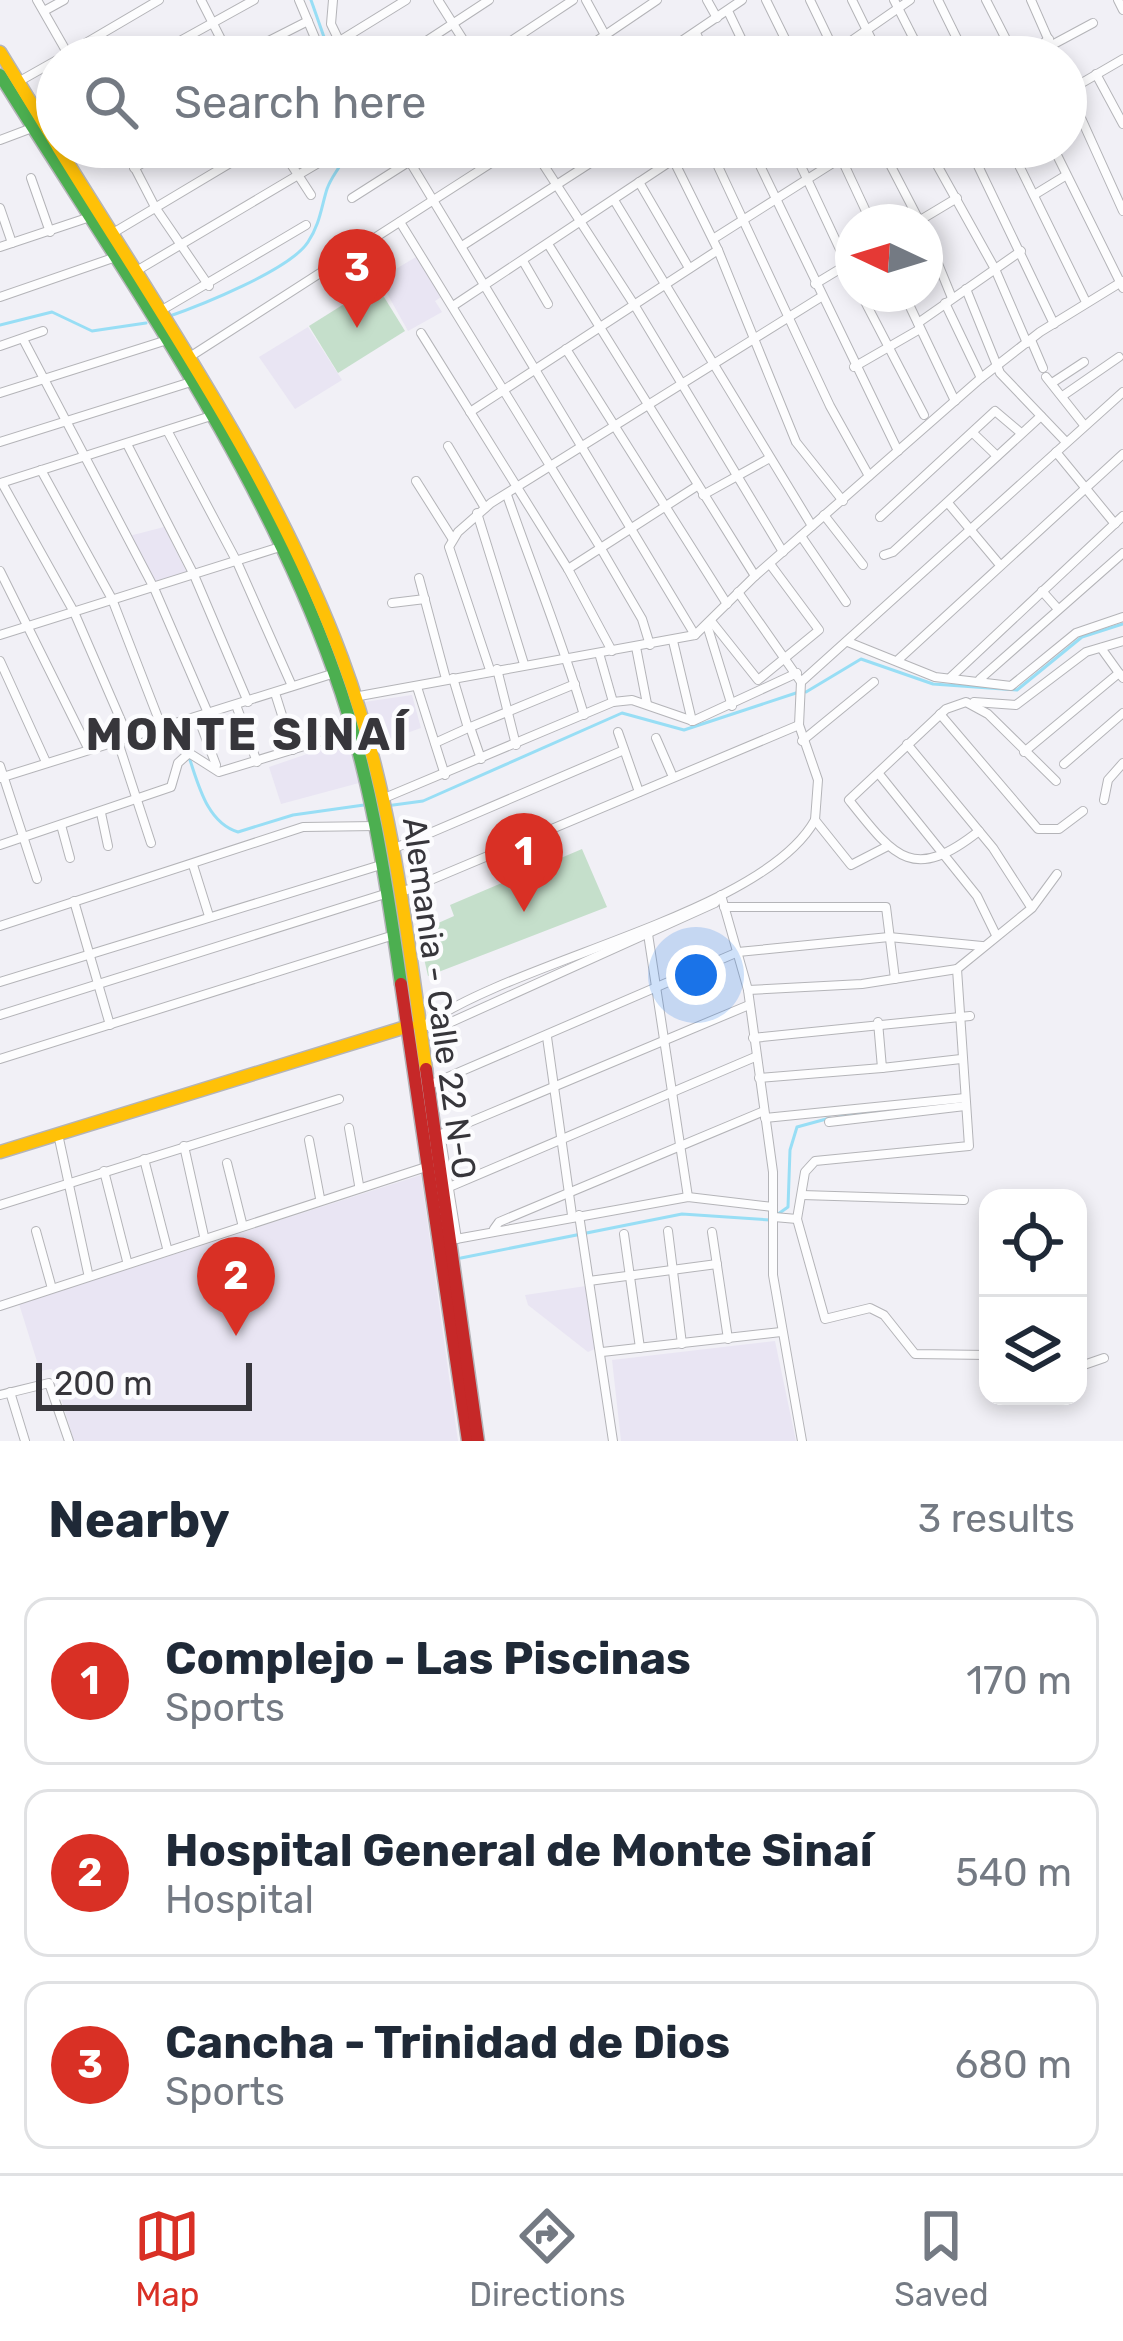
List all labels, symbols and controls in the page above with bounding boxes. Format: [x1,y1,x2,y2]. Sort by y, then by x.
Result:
search box [36,36,1087,168]
icon: search [78,69,144,135]
text: Search here [174,76,426,129]
north arrow [835,204,943,312]
pin: 3 [318,229,396,328]
district label: MONTE SINAÍ [86,708,410,761]
pin: 1 [485,813,563,912]
street label: Alemania - Calle 22 N-O [395,815,484,1182]
your location [666,945,726,1005]
map controls [979,1189,1087,1405]
button: locate [979,1189,1087,1297]
pin: 2 [197,1237,275,1336]
button: layers [979,1297,1087,1405]
scale bar [36,1357,252,1410]
text: 200 m [54,1364,153,1403]
text: Nearby [48,1489,230,1550]
text: 3 results [918,1496,1075,1542]
text: Complejo - Las Piscinas [165,1632,691,1685]
text: 1 [80,1658,100,1704]
text: 170 m [966,1658,1072,1704]
text: Sports [165,1685,285,1731]
text: Hospital General de Monte Sinaí [165,1824,873,1877]
text: 2 [77,1850,103,1896]
text: 540 m [956,1850,1072,1896]
text: Hospital [165,1877,314,1923]
text: Cancha - Trinidad de Dios [165,2016,730,2069]
text: 3 [77,2042,103,2088]
text: 680 m [955,2042,1072,2088]
text: Sports [165,2069,285,2115]
tab: Map [134,2203,200,2314]
tab: Directions [469,2203,626,2314]
tab: Saved [894,2203,989,2314]

